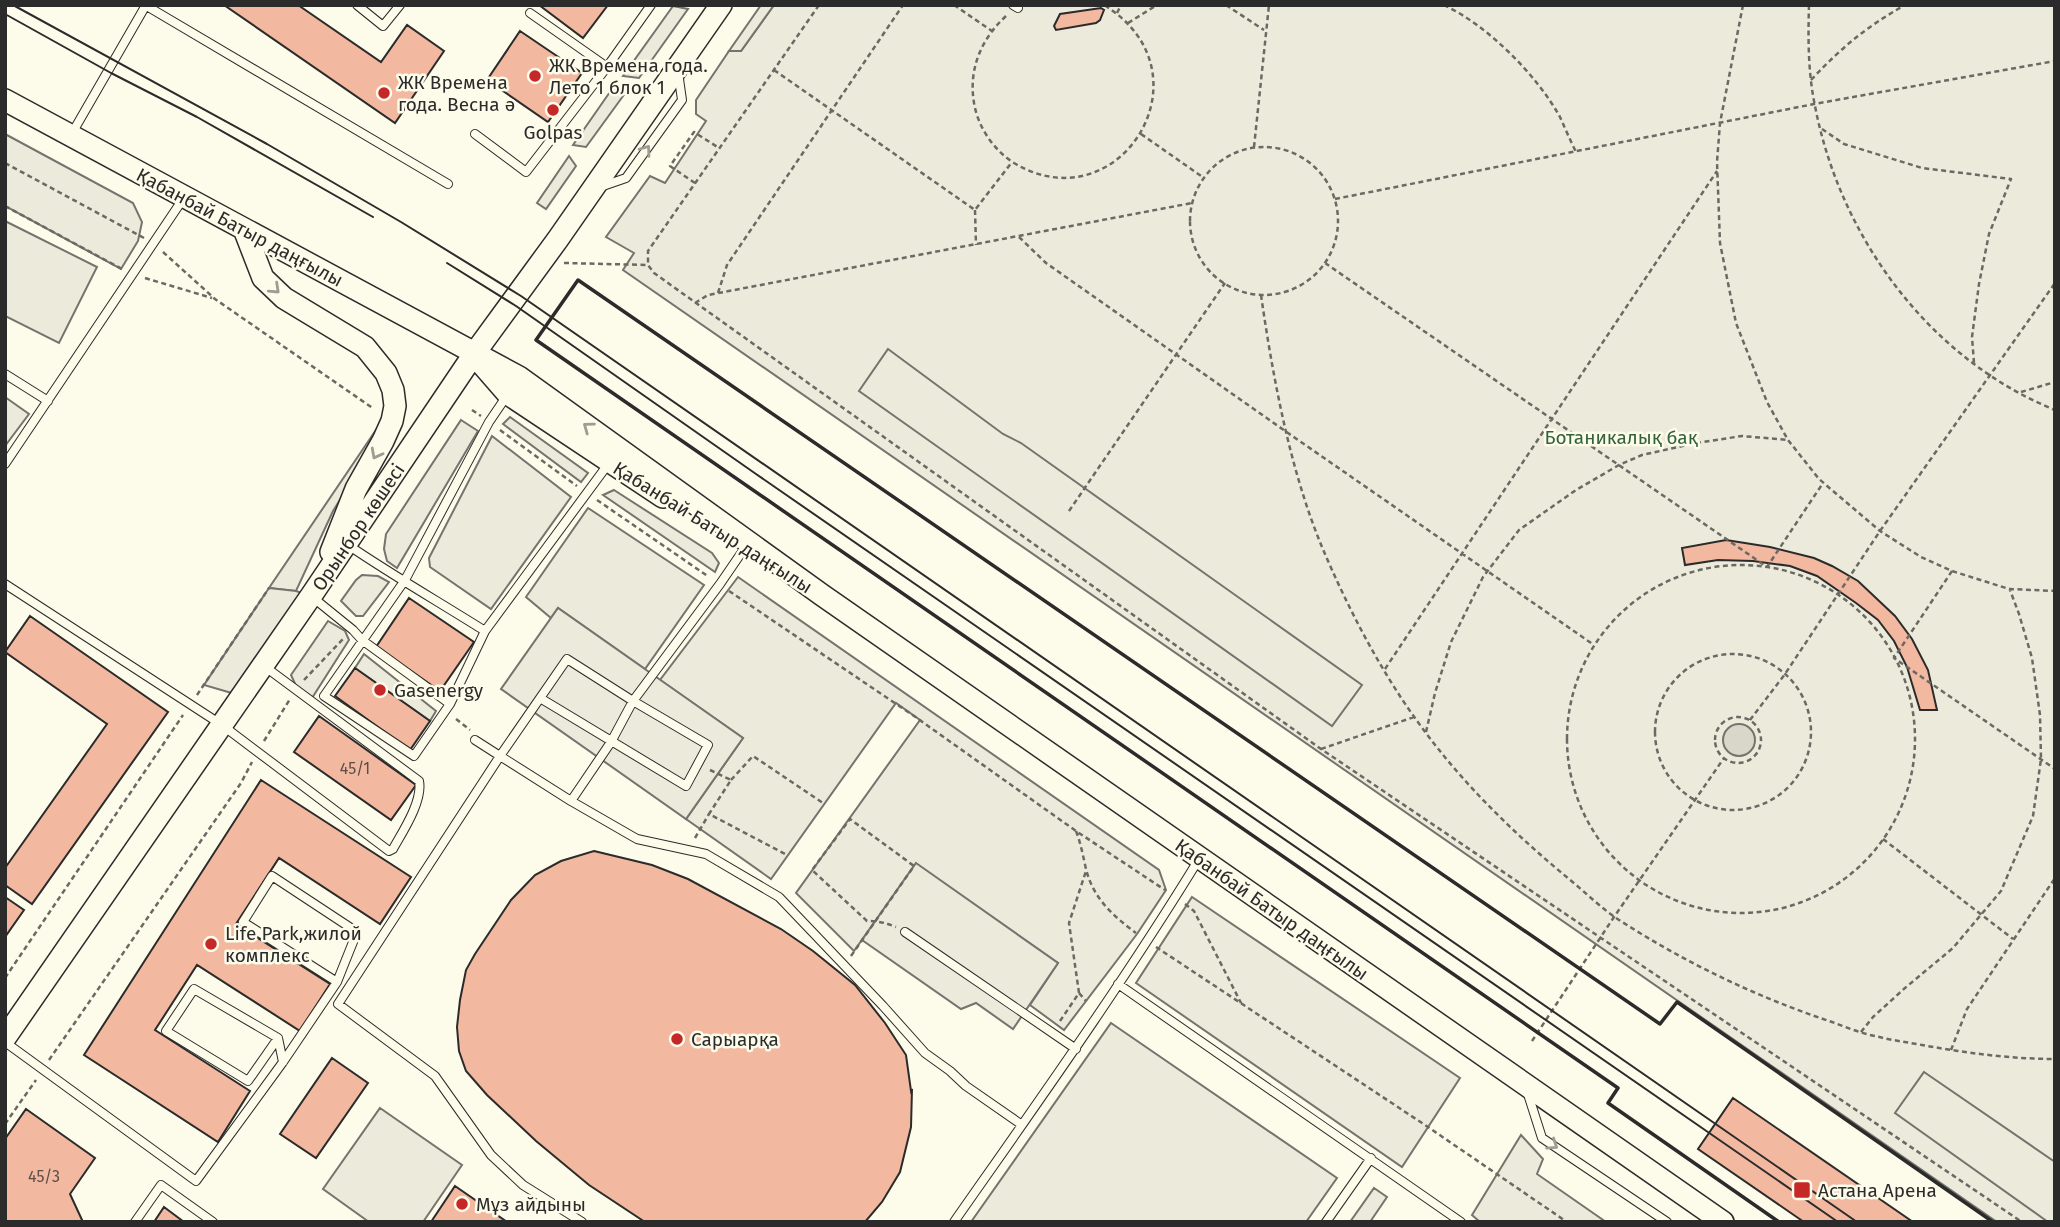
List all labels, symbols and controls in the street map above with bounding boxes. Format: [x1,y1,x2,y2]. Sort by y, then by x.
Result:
place label: ЖК Времена года. Лето 1 блок 1 [549,54,708,99]
marker: ЖК Времена года. Лето 1 блок 1 [527,68,543,84]
place label: ЖК Времена года. Весна ә [398,71,515,116]
marker: ЖК Времена года. Весна ә [376,85,392,101]
marker: Golpas [545,102,561,118]
place label: Golpas [524,121,583,144]
one-way arrow [638,145,650,158]
street label: Қабанбай Батыр даңғылы [132,163,347,292]
one-way arrow [267,281,280,293]
one-way arrow [583,423,596,435]
park label: Ботаникалық бақ [1544,426,1698,449]
one-way arrow [371,447,384,459]
street label: Қабанбай Батыр даңғылы [609,457,817,598]
street label: Орынбор көшесі [307,459,410,595]
place label: Gasenergy [394,679,484,702]
marker: Gasenergy [372,682,388,698]
house number: 45/1 [340,759,370,778]
street label: Қабанбай Батыр даңғылы [1171,834,1373,985]
place label: Life Park,жилой комплекс [225,922,362,967]
marker: Life Park,жилой комплекс [203,936,219,952]
place label: Сарыарқа [691,1028,779,1051]
marker: Сарыарқа [669,1031,685,1047]
one-way arrow [1545,1137,1558,1150]
house number: 45/3 [28,1167,60,1186]
place label: Астана Арена [1818,1179,1937,1202]
marker: Астана Арена [1792,1180,1812,1200]
place label: Мұз айдыны [476,1193,586,1216]
marker: Мұз айдыны [454,1196,470,1212]

